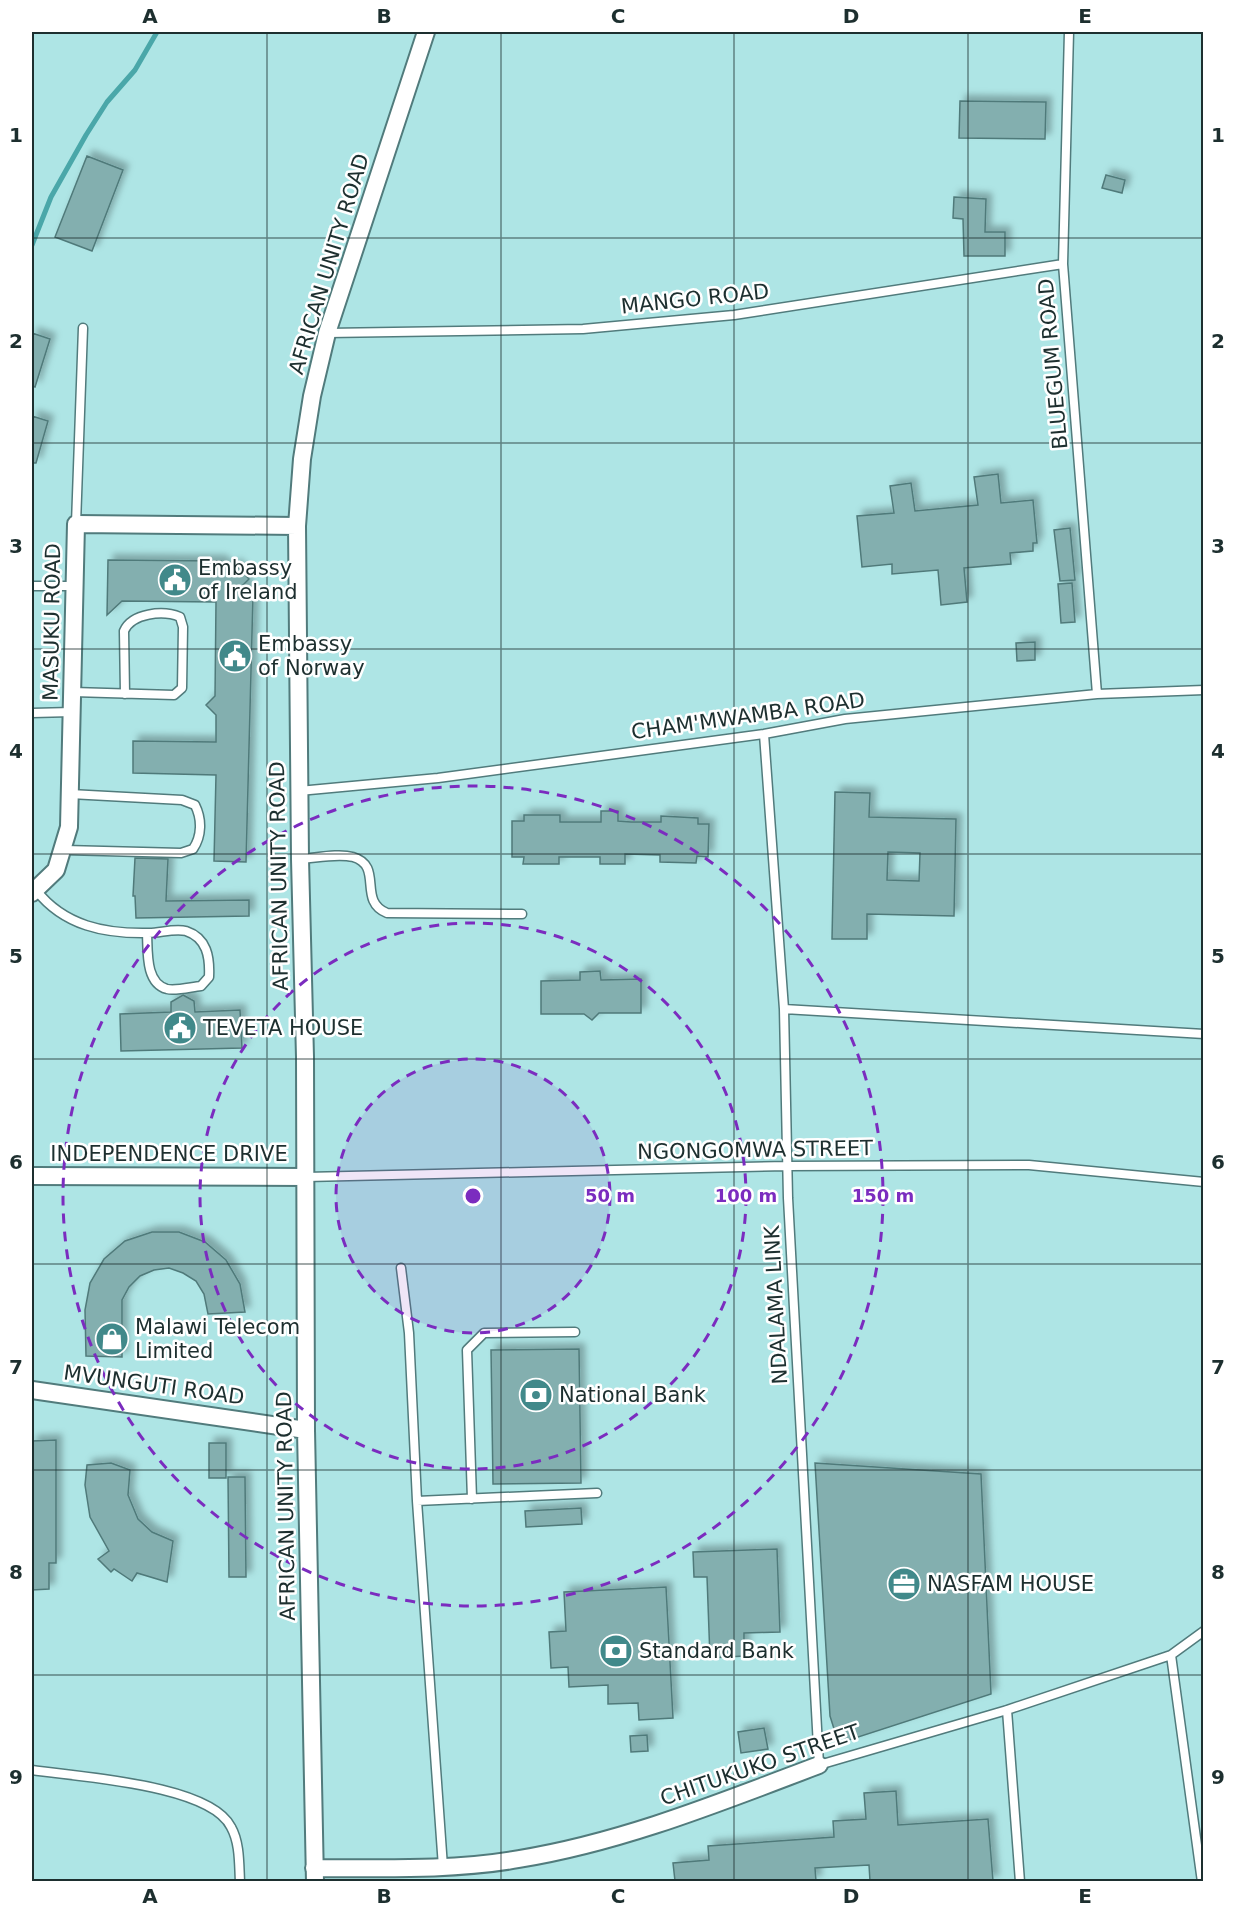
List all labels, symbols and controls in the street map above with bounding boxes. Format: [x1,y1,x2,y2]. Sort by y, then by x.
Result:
text: A [142,4,158,28]
text: B [376,4,392,28]
text: C [611,4,625,28]
text: D [843,4,859,28]
text: E [1078,4,1092,28]
text: 1 [9,123,23,147]
text: 1 [1211,123,1225,147]
street label: AFRICAN UNITY ROAD [284,151,374,377]
street label: BLUEGUM ROAD [1034,278,1072,450]
street label: MANGO ROAD [620,279,770,319]
text: 2 [9,329,23,353]
text: 2 [1211,329,1225,353]
text: 3 [9,534,23,558]
text: 3 [1211,534,1225,558]
street label: MASUKU ROAD [39,543,65,701]
place label: Embassy of Ireland [198,556,298,604]
public building icon: Embassy of Ireland [157,562,193,598]
place label: Embassy of Norway [258,632,365,680]
public building icon: Embassy of Norway [217,638,253,674]
street label: CHAM'MWAMBA ROAD [630,688,866,744]
text: 4 [9,739,23,763]
text: 4 [1211,739,1225,763]
street label: AFRICAN UNITY ROAD [265,761,293,991]
text: 5 [9,944,23,968]
text: 5 [1211,944,1225,968]
public building icon: TEVETA HOUSE [162,1010,198,1046]
place label: TEVETA HOUSE [202,1016,363,1040]
street label: NGONGOMWA STREET [637,1136,873,1164]
street label: INDEPENDENCE DRIVE [50,1142,288,1166]
text: 6 [9,1150,23,1174]
text: 6 [1211,1150,1225,1174]
text: 50 m [585,1185,635,1206]
text: 100 m [715,1185,777,1206]
text: 150 m [852,1185,914,1206]
centre of rings [463,1186,483,1206]
street label: NDALAMA LINK [760,1224,792,1385]
place label: Malawi Telecom Limited [135,1315,300,1363]
shop icon: Malawi Telecom Limited [94,1321,130,1357]
text: 7 [9,1355,23,1379]
text: 7 [1211,1355,1225,1379]
street label: MVUNGUTI ROAD [62,1360,246,1410]
bank icon: National Bank [518,1377,554,1413]
place label: National Bank [559,1383,707,1407]
street label: AFRICAN UNITY ROAD [272,1391,300,1621]
text: 8 [9,1560,23,1584]
text: 8 [1211,1560,1225,1584]
office icon: NASFAM HOUSE [886,1566,922,1602]
place label: NASFAM HOUSE [927,1572,1094,1596]
bank icon: Standard Bank [598,1633,634,1669]
place label: Standard Bank [639,1639,795,1663]
street label: CHITUKUKO STREET [657,1720,863,1810]
text: 9 [9,1765,23,1789]
text: 9 [1211,1765,1225,1789]
text: A [142,1884,158,1908]
text: B [376,1884,392,1908]
text: C [611,1884,625,1908]
text: D [843,1884,859,1908]
text: E [1078,1884,1092,1908]

